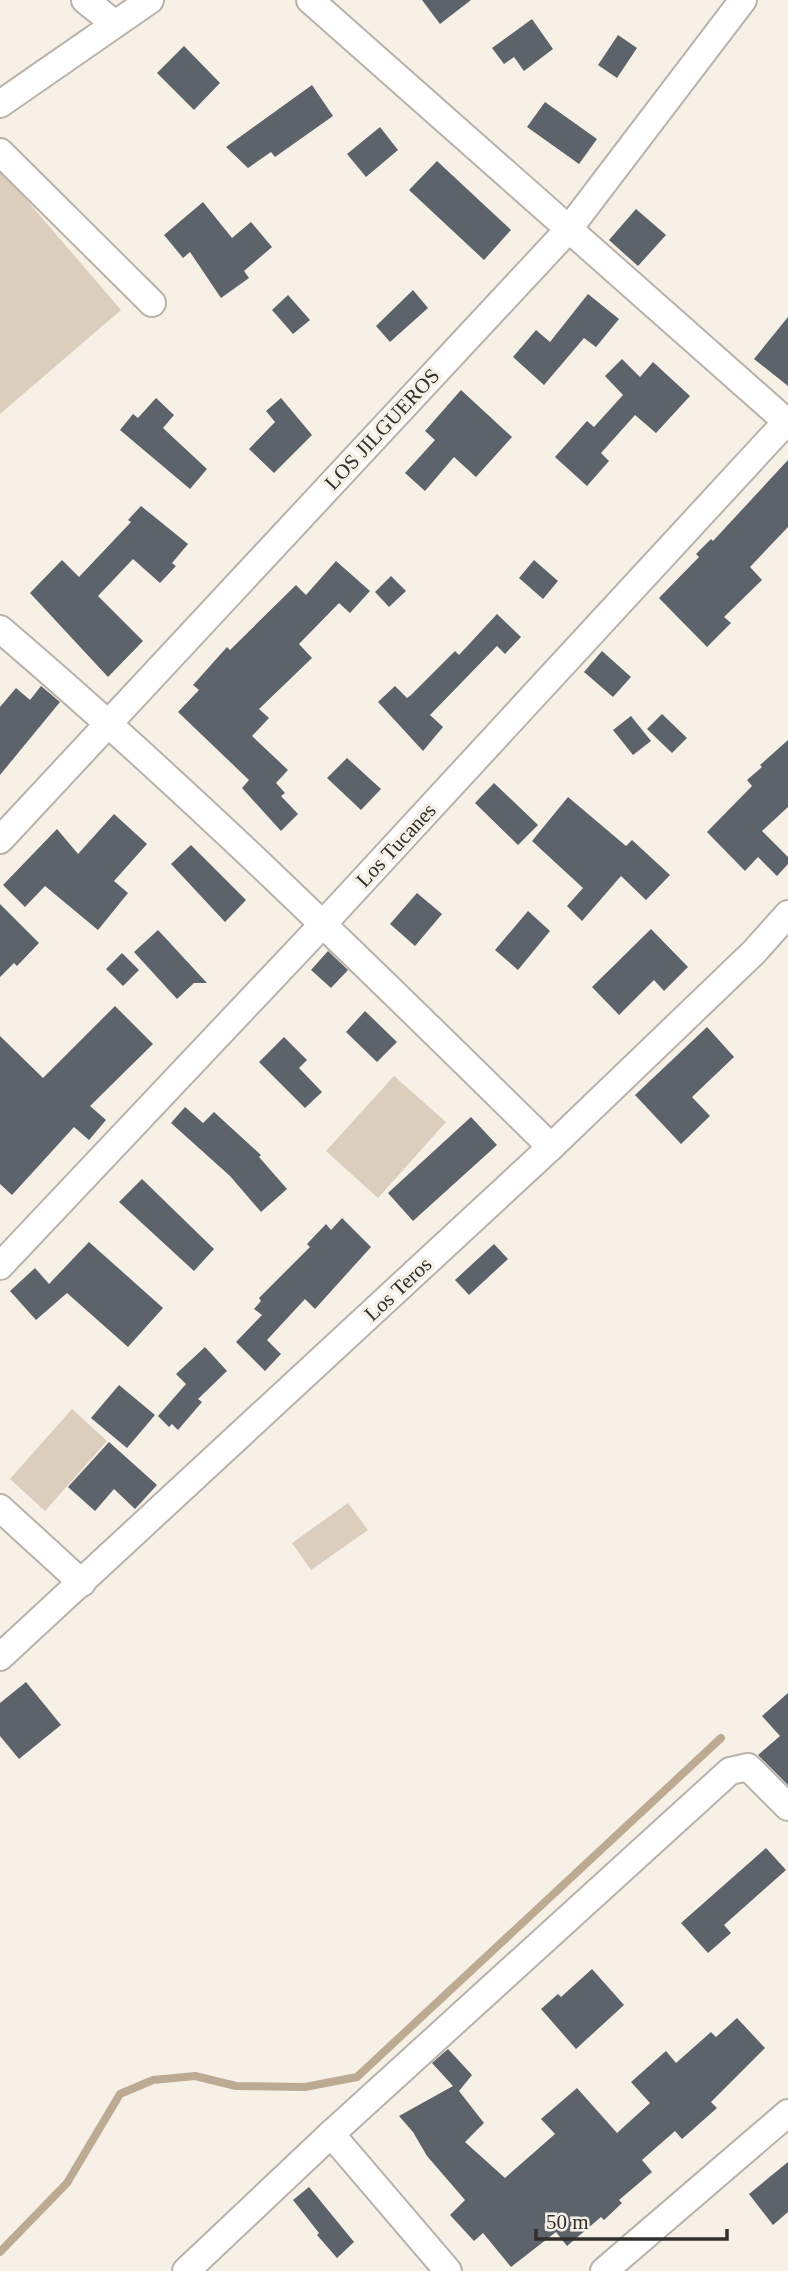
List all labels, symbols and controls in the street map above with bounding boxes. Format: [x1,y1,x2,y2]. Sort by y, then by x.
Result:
street label: LOS JILGUEROS [320,363,444,495]
street label: Los Tucanes [351,798,441,892]
street label: Los Teros [360,1252,436,1326]
scale bar [536,2198,727,2242]
text: 50 m [546,2210,589,2234]

